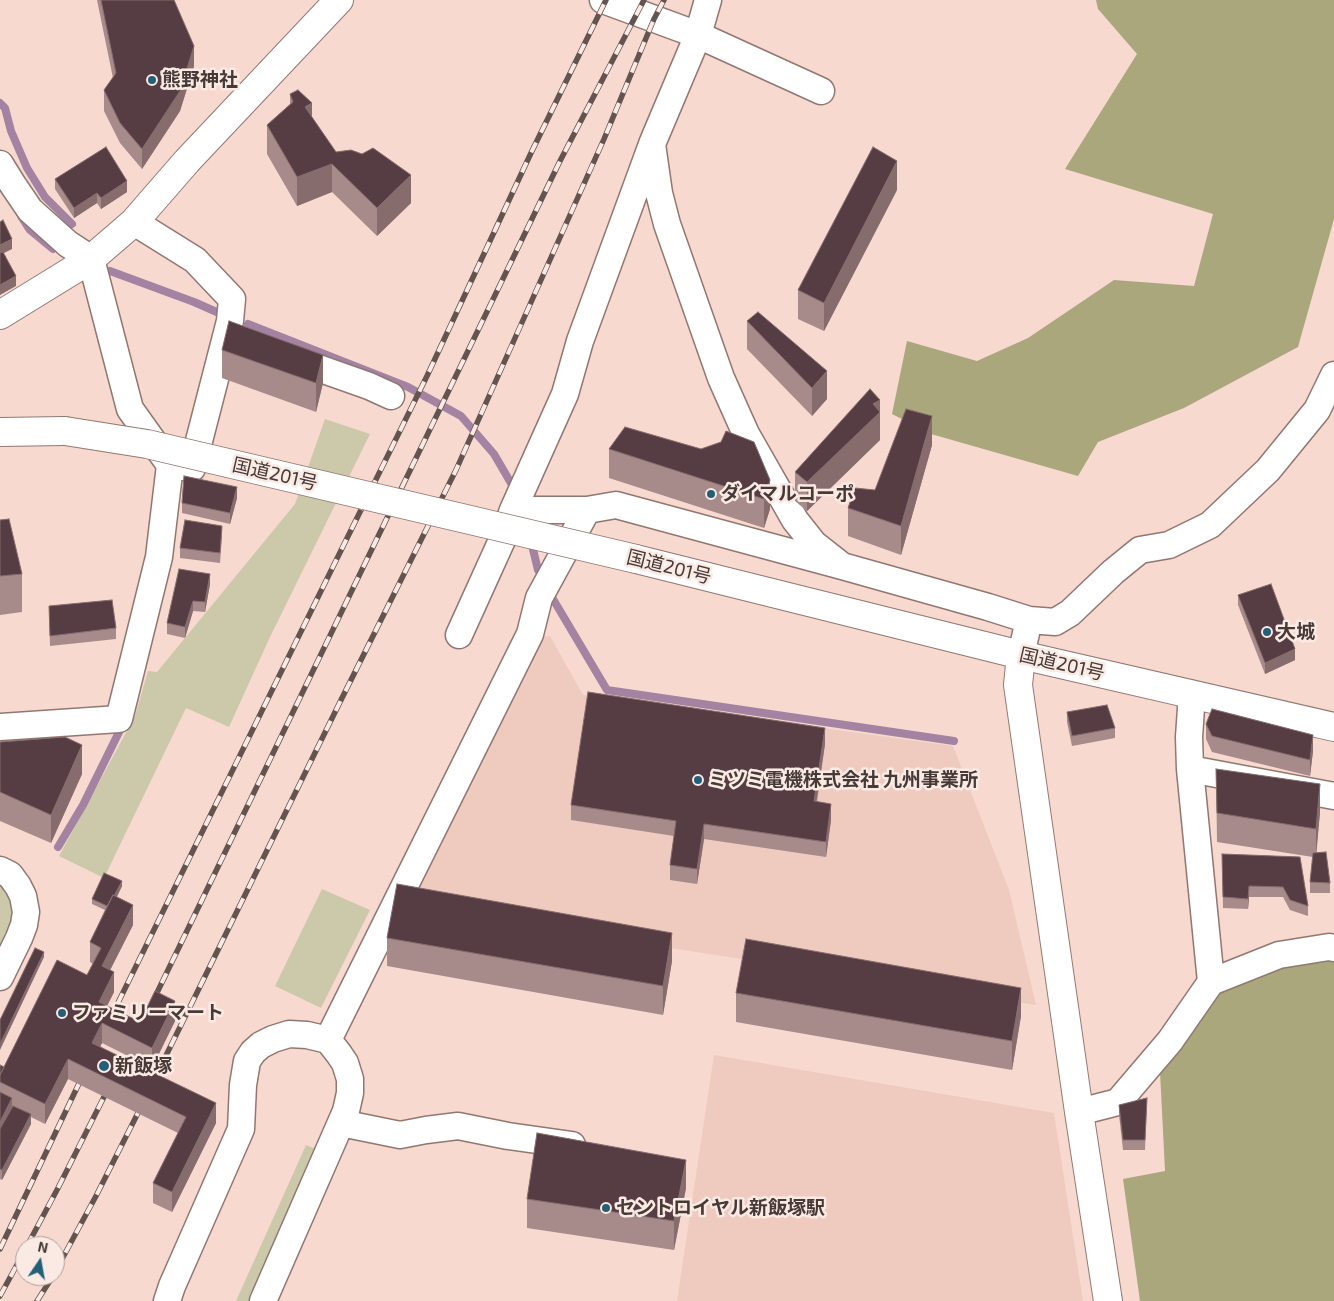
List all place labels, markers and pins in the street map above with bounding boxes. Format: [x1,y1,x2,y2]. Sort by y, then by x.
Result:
place label: 熊野神社 [162,69,238,91]
marker: 熊野神社 [146,74,158,86]
place label: ダイマルコーポ [721,483,854,505]
marker: ダイマルコーポ [705,488,717,500]
place label: 大城 [1277,621,1315,643]
marker: 大城 [1261,626,1273,638]
place label: ミツミ電機株式会社 九州事業所 [708,769,978,791]
marker: ミツミ電機株式会社 九州事業所 [692,774,704,786]
place label: ファミリーマート [72,1002,224,1024]
marker: ファミリーマート [56,1007,68,1019]
place label: 新飯塚 [115,1055,172,1077]
marker: 新飯塚 [97,1059,111,1073]
place label: セントロイヤル新飯塚駅 [616,1197,825,1219]
marker: セントロイヤル新飯塚駅 [600,1202,612,1214]

